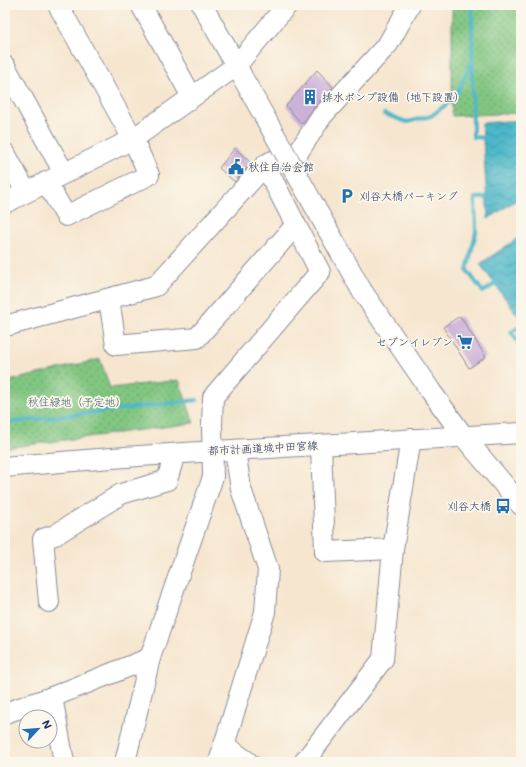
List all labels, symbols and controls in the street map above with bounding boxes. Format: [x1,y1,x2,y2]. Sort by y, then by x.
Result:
building icon: 排水ポンプ設備（地下設置） [301,88,319,106]
place label: 排水ポンプ設備（地下設置） [322,89,465,104]
public building icon: 秋住自治会館 [227,158,245,176]
place label: 秋住自治会館 [248,159,314,174]
parking icon: 刈谷大橋パーキング [338,187,356,205]
place label: 刈谷大橋パーキング [359,188,458,203]
supermarket icon: セブンイレブン [456,333,474,351]
place label: セブンイレブン [376,334,453,349]
park label: 秋住緑地（予定地） [28,394,127,409]
street label: 都市計画道城中田宮線 [208,437,318,458]
bus stop icon: 刈谷大橋 [494,497,512,515]
place label: 刈谷大橋 [447,498,491,513]
north arrow [18,709,58,749]
text: N [39,717,56,731]

